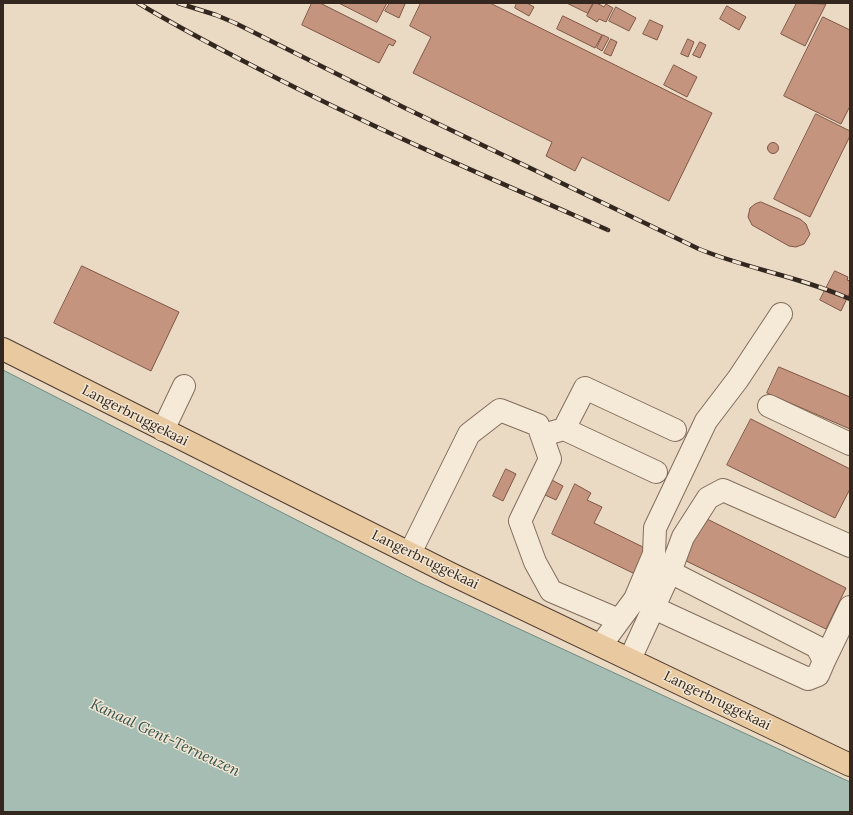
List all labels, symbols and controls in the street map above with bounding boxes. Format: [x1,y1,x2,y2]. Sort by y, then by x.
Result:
street label: Langerbruggekaai [79,382,191,450]
street label: Langerbruggekaai [369,527,481,593]
street label: Langerbruggekaai [661,668,773,734]
water label: Kanaal Gent-Terneuzen [87,695,243,781]

